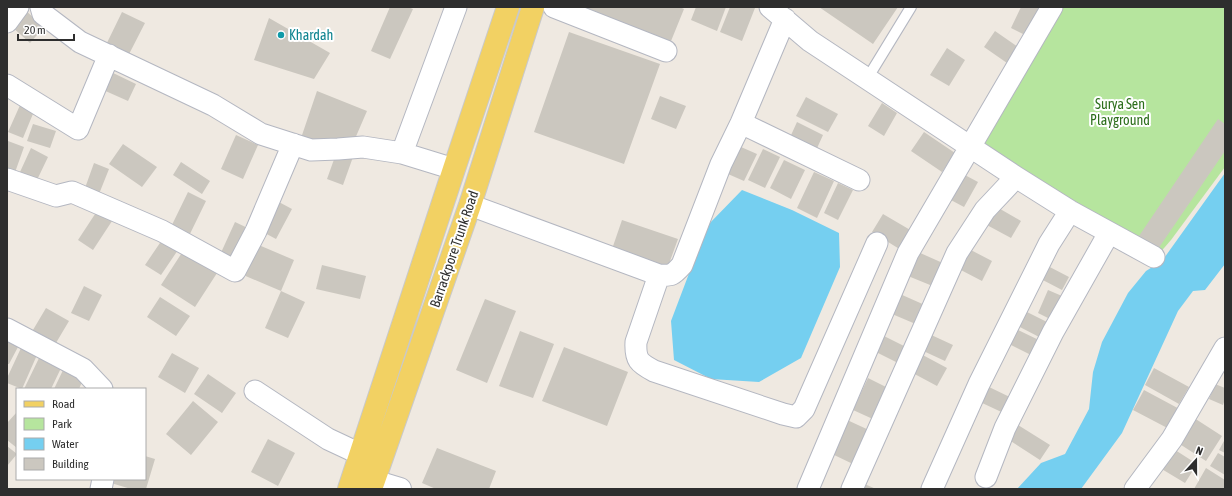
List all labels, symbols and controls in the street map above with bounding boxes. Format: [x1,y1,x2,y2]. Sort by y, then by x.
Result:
scale bar [18,16,74,42]
text: 20 m [24,23,46,37]
place label: Khardah [289,27,333,43]
marker: Khardah [276,30,286,40]
park label: Surya Sen Playground [1090,96,1150,128]
street label: Barrackpore Trunk Road [427,189,481,309]
legend [16,388,146,480]
text: Road [52,397,75,411]
text: Park [52,417,73,431]
text: Water [52,437,79,451]
north arrow [1176,440,1216,480]
text: N [1194,444,1205,457]
text: Building [52,457,90,471]

